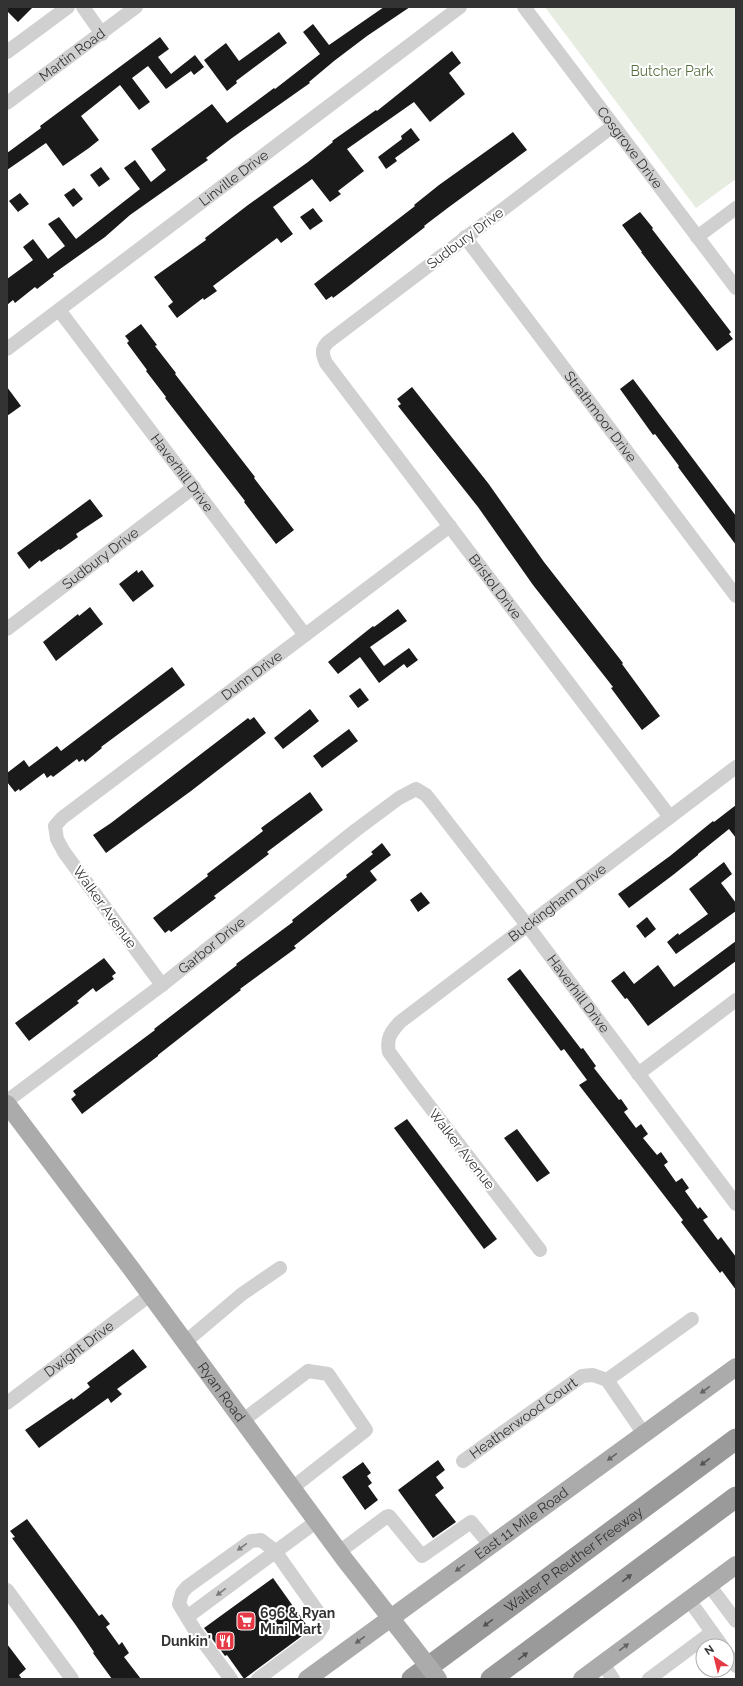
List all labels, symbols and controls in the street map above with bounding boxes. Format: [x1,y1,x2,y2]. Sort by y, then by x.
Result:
street label: Martin Road [36,25,108,84]
park label: Butcher Park [630,63,714,79]
street label: Cosgrove Drive [594,103,666,192]
street label: Linville Drive [196,147,271,209]
street label: Sudbury Drive [424,204,506,272]
street label: Strathmoor Drive [561,368,640,465]
street label: Haverhill Drive [148,431,217,515]
street label: Sudbury Drive [59,524,142,592]
street label: Bristol Drive [466,551,525,622]
street label: Dunn Drive [218,647,285,703]
street label: Buckingham Drive [505,861,609,945]
street label: Walker Avenue [70,863,140,951]
street label: Garbor Drive [175,914,248,977]
street label: Haverhill Drive [544,952,613,1036]
street label: Walker Avenue [426,1106,498,1192]
street label: Dwight Drive [41,1317,117,1380]
street label: Ryan Road [195,1359,249,1425]
street label: Heatherwood Court [466,1374,580,1462]
one-way arrow [699,1386,710,1394]
one-way arrow [607,1453,618,1461]
one-way arrow [699,1458,710,1466]
street label: East 11 Mile Road [472,1484,571,1562]
street label: Walter P Reuther Freeway [501,1503,646,1616]
one-way arrow [237,1543,248,1551]
one-way arrow [455,1564,466,1572]
one-way arrow [622,1575,632,1583]
one-way arrow [216,1587,227,1596]
place label: 696 & Ryan Mini Mart [260,1605,335,1637]
supermarket icon: 696 & Ryan Mini Mart [235,1610,257,1632]
one-way arrow [482,1619,493,1627]
restaurant icon: Dunkin' [214,1630,236,1652]
place label: Dunkin' [161,1633,211,1649]
one-way arrow [355,1636,365,1644]
north arrow [695,1638,735,1678]
text: N [702,1642,717,1658]
one-way arrow [619,1643,630,1652]
one-way arrow [517,1652,528,1660]

